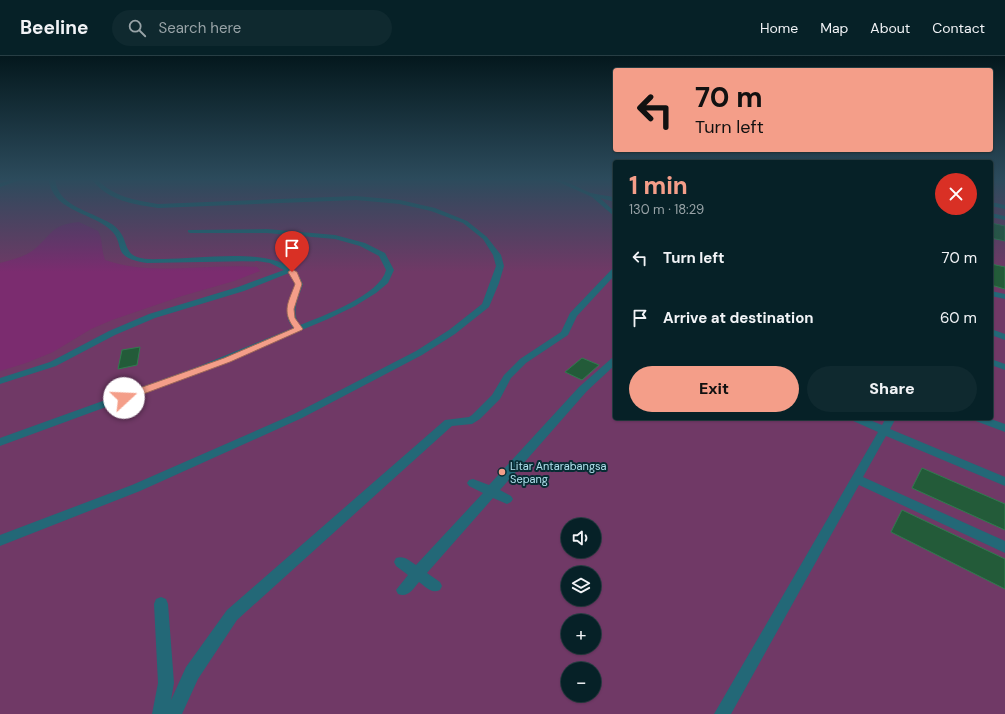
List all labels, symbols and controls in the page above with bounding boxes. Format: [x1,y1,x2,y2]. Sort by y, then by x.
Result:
search box [112,10,392,46]
text: Beeline [20,15,88,40]
icon: search [126,17,148,39]
text: Search here [158,18,241,38]
text: Home [760,19,798,37]
text: Map [820,19,848,37]
text: About [870,19,910,37]
text: Contact [932,19,985,37]
text: 70 m [695,79,763,116]
icon: left [629,84,681,136]
text: Turn left [695,115,764,139]
text: 1 min [629,170,688,201]
button: close [935,173,977,215]
text: 130 m · 18:29 [629,201,704,218]
pin [275,231,309,272]
icon: arrive [281,237,303,259]
icon: left [629,247,651,269]
text: Turn left [663,248,724,268]
text: 70 m [942,248,977,268]
icon: arrive [629,307,651,329]
text: Arrive at destination [663,308,814,328]
text: 60 m [940,308,977,328]
button: Exit [629,366,799,412]
button: Share [807,366,977,412]
position arrow [103,377,145,419]
place label: Litar Antarabangsa Sepang [510,459,607,486]
marker: Litar Antarabangsa Sepang [497,467,507,477]
map controls [561,518,601,702]
button: sound [561,518,601,558]
button: layers [561,566,601,606]
button: + [561,614,601,654]
button: − [561,662,601,702]

